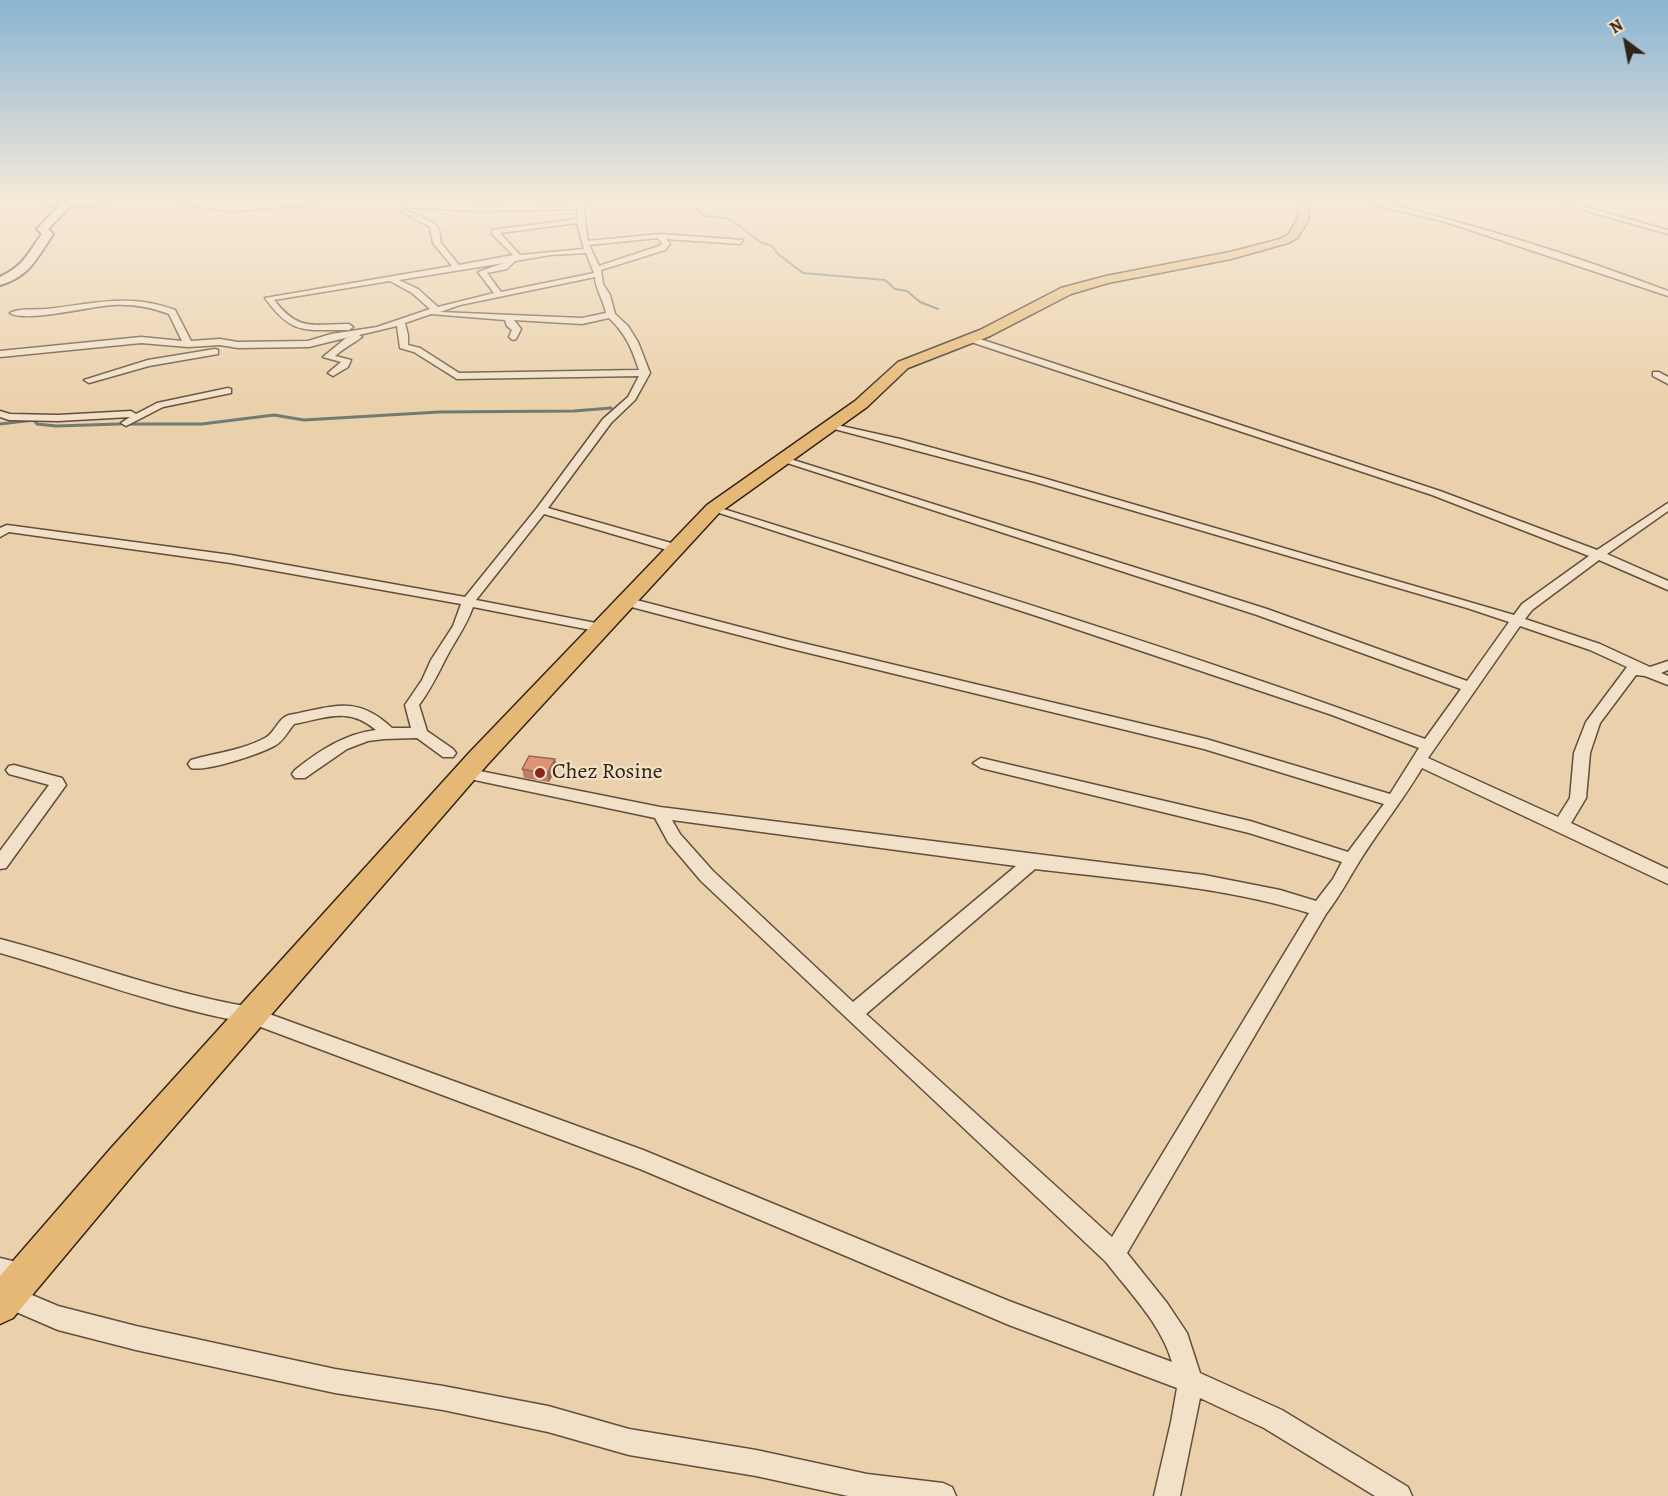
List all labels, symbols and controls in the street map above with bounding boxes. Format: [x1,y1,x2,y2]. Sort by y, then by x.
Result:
north arrow [1596,12,1656,72]
text: N [1606,14,1627,39]
place label: Chez Rosine [552,760,663,786]
marker: Chez Rosine [533,766,547,780]

